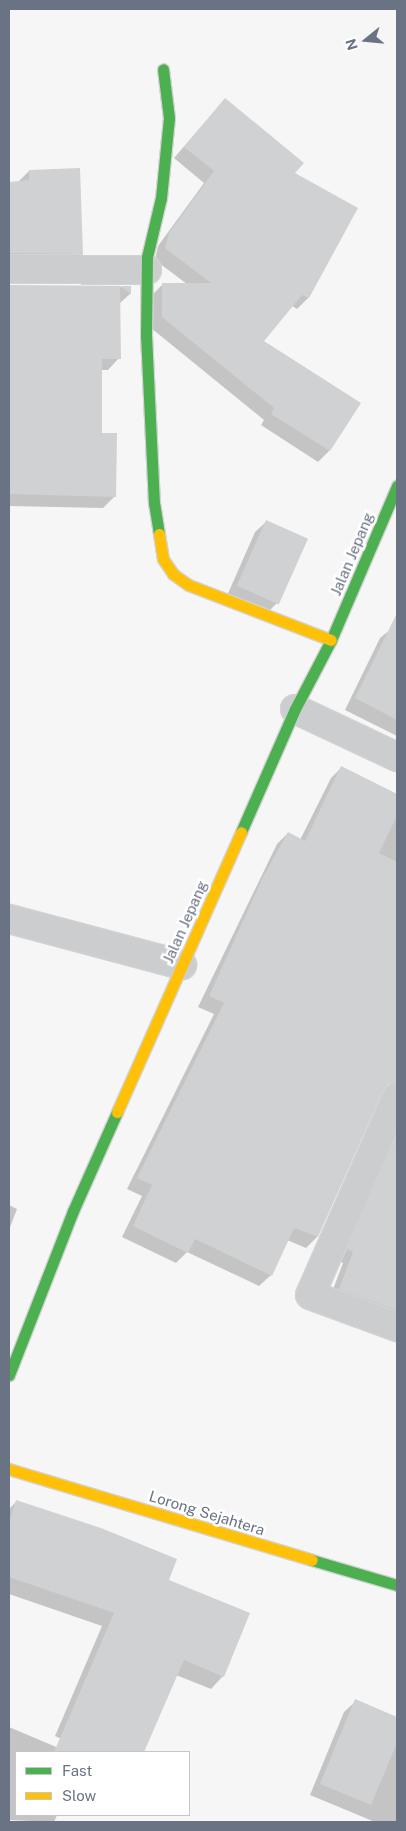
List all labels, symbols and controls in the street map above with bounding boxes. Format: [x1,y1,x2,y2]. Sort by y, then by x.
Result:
north arrow [341,15,391,65]
text: N [342,37,361,52]
street label: Jalan Jepang [326,510,378,598]
street label: Jalan Jepang [159,878,211,966]
street label: Lorong Sejahtera [147,1487,267,1539]
legend [15,1751,190,1816]
text: Fast [62,1762,92,1779]
text: Slow [62,1787,96,1804]

